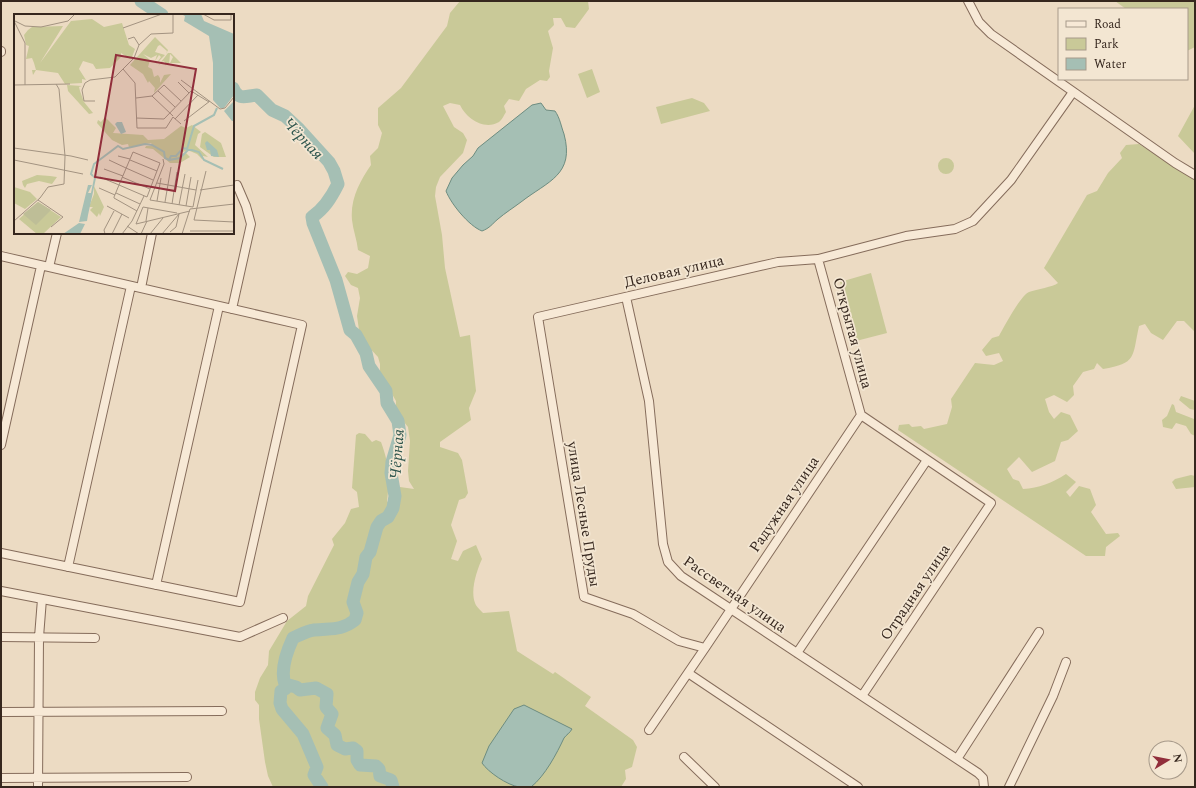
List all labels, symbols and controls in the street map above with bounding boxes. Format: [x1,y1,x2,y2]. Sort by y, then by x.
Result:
legend [1058,8,1188,80]
inset map [14,14,234,234]
text: Road [1094,15,1121,34]
text: Park [1094,35,1119,54]
text: Water [1094,55,1126,74]
water label: Чёрная [277,112,329,165]
street label: Деловая улица [622,249,727,294]
street label: Открытая улица [827,275,879,392]
water label: Чёрная [383,428,411,480]
street label: улица Лесные Пруды [561,439,606,588]
street label: Радужная улица [744,451,826,557]
street label: Отрадная улица [875,539,957,645]
street label: Рассветная улица [678,550,792,639]
north arrow [1148,740,1188,780]
text: N [1168,752,1187,764]

